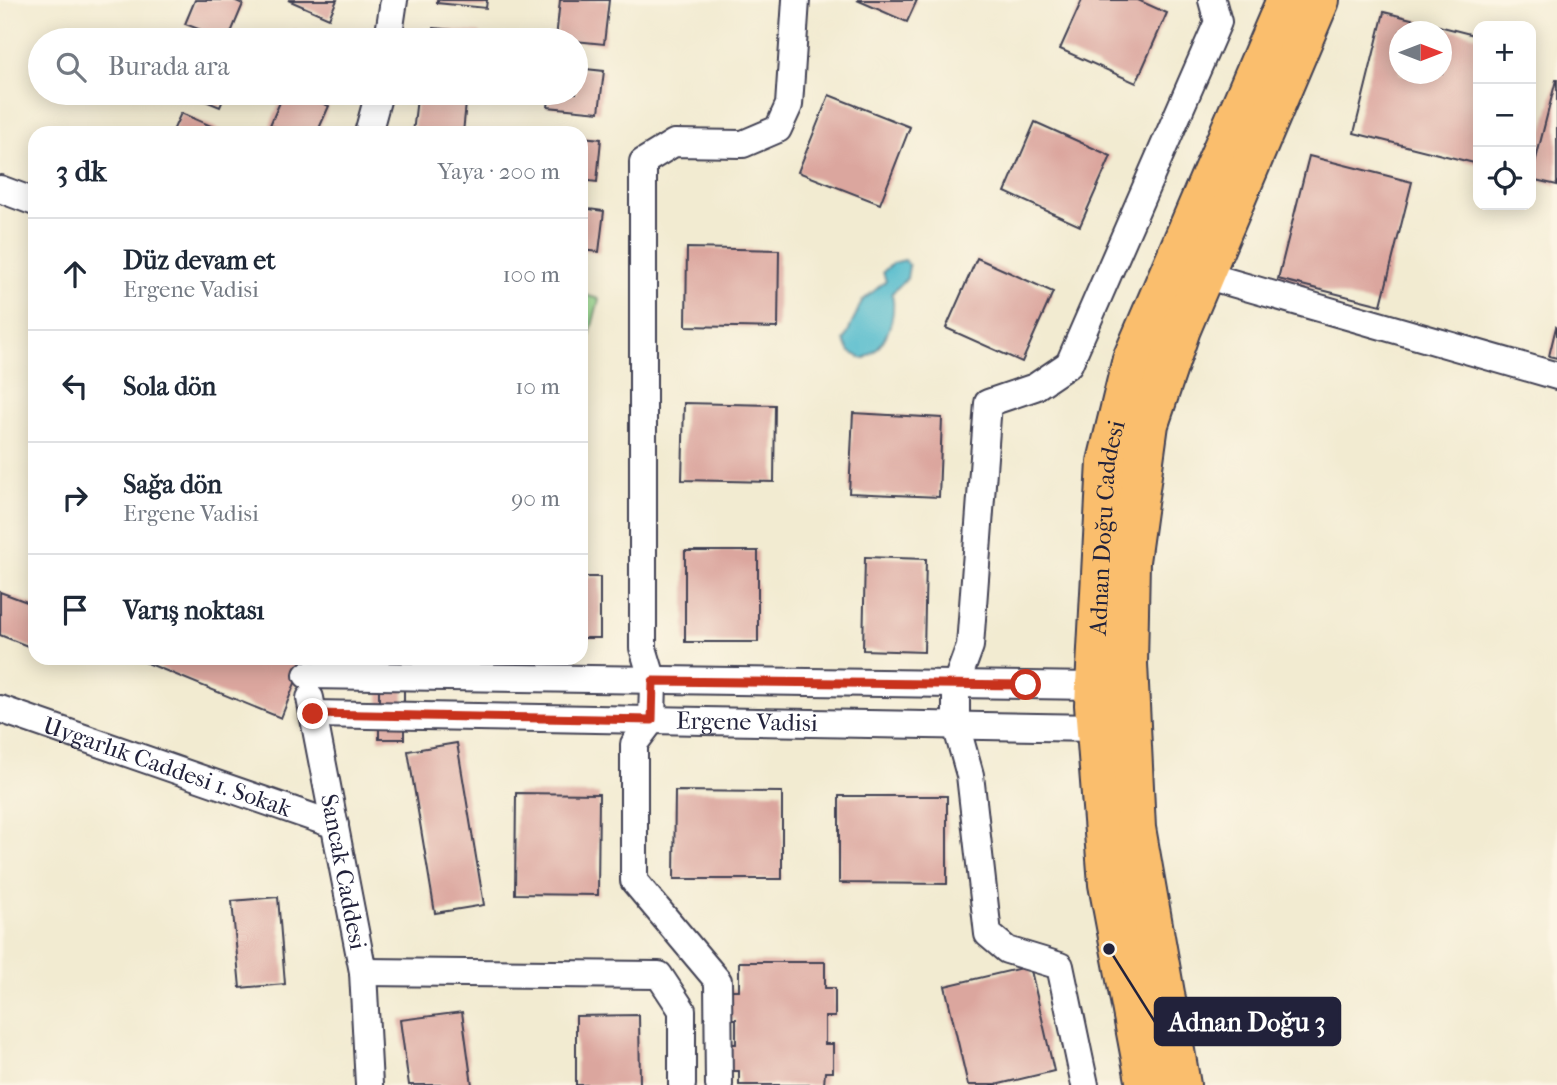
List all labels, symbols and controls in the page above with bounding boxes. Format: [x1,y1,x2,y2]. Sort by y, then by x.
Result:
north arrow [1389,21,1452,84]
map controls [1473,21,1536,210]
button: + [1473,21,1536,84]
search box [28,28,588,105]
icon: search [52,48,90,86]
text: Burada ara [108,51,230,82]
button: − [1473,84,1536,147]
button: locate [1473,147,1536,210]
text: 3 dk [56,154,107,189]
text: Yaya · 200 m [438,158,560,185]
text: Düz devam et [123,245,276,276]
icon: ahead [56,255,94,293]
text: 100 m [502,261,560,288]
text: Ergene Vadisi [123,276,259,303]
icon: left [56,367,94,405]
text: Sola dön [123,371,216,402]
text: 10 m [515,373,560,400]
street label: Adnan Doğu Caddesi [1084,417,1131,637]
text: Sağa dön [123,469,222,500]
icon: right [56,479,94,517]
text: 90 m [511,485,560,512]
text: Ergene Vadisi [123,500,259,527]
icon: arrive [56,591,94,629]
text: Varış noktası [123,595,264,626]
route start [1010,669,1041,700]
route end [297,698,328,729]
street label: Ergene Vadisi [676,706,818,737]
street label: Uygarlık Caddesi 1. Sokak [39,711,296,823]
street label: Sancak Caddesi [315,792,372,952]
callout: Adnan Doğu 3 [1155,998,1340,1045]
text: Adnan Doğu 3 [1167,1007,1325,1038]

